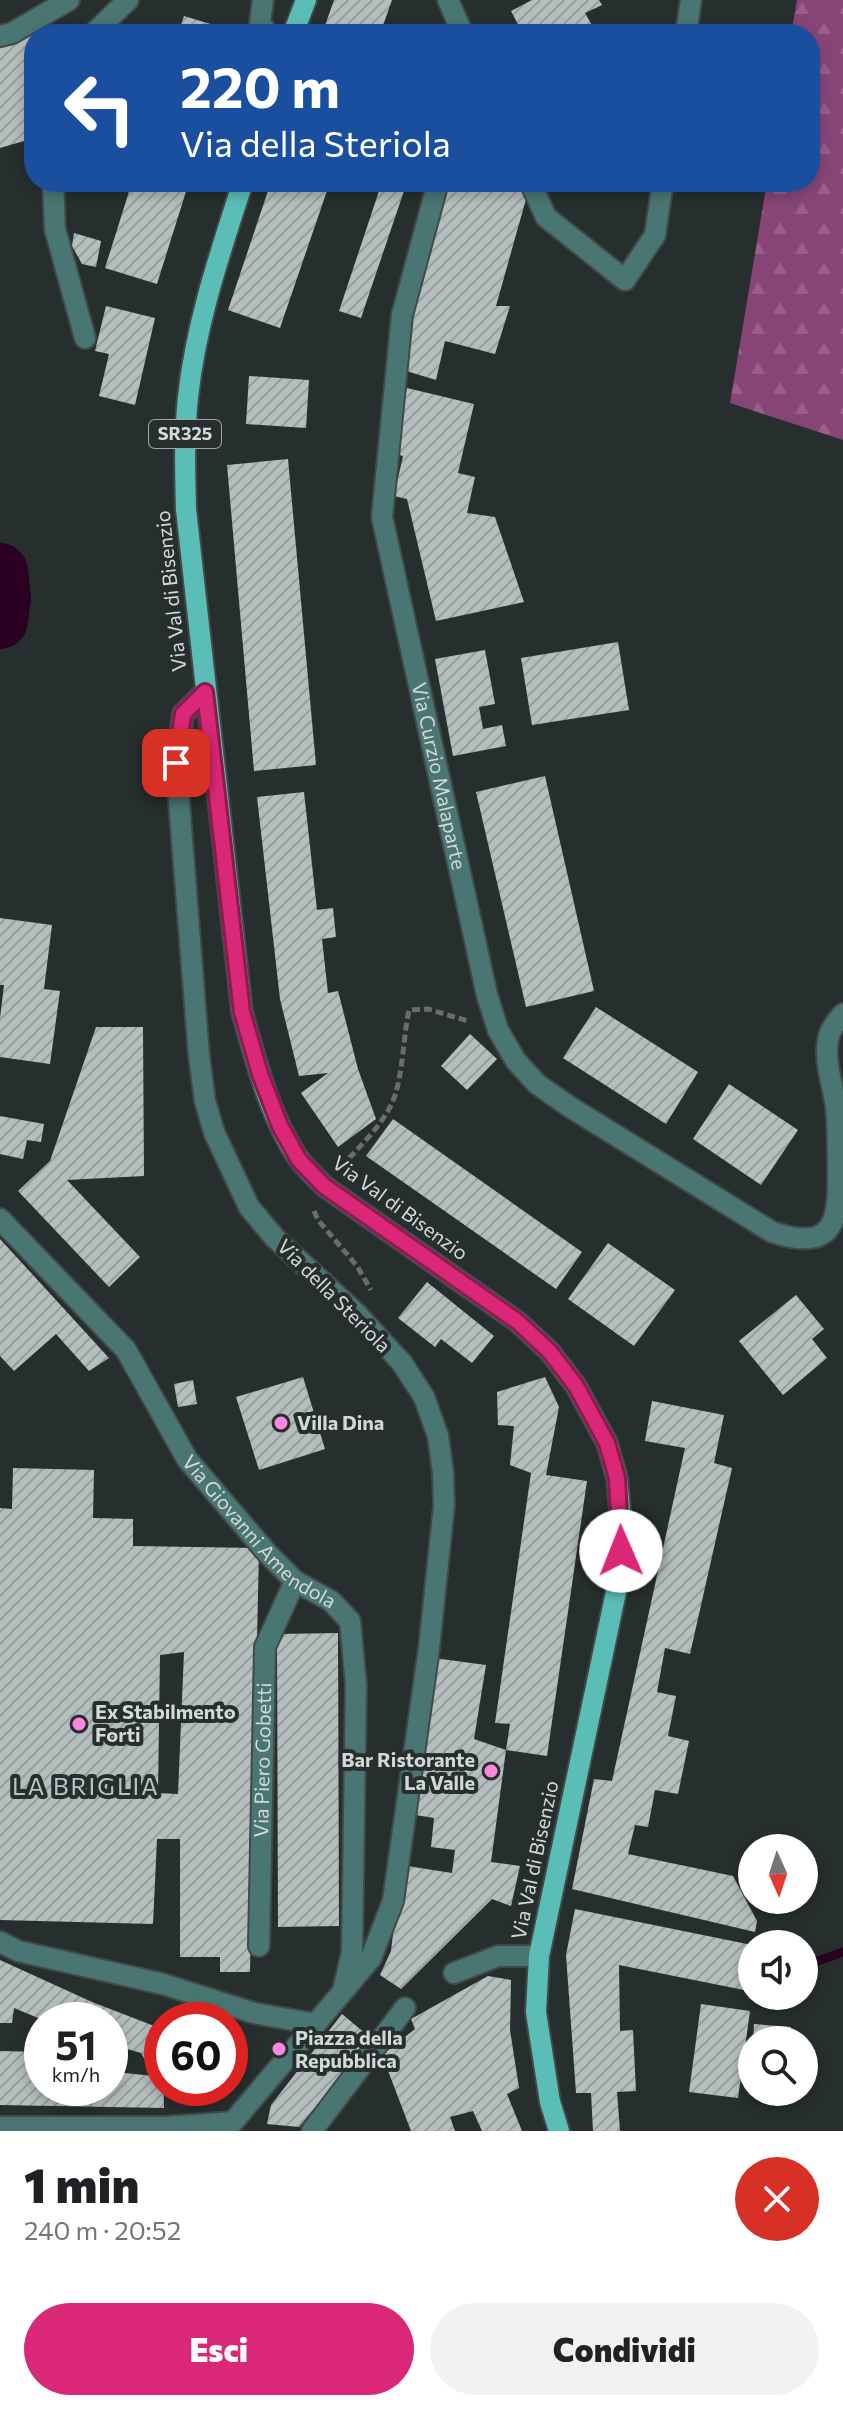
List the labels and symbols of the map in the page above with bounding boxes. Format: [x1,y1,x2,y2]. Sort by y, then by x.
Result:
road number: SR325 [149,420,221,448]
street label: Via Val di Bisenzio [150,509,190,673]
street label: Via Curzio Malaparte [408,680,472,872]
pin [142,729,210,797]
street label: Via Val di Bisenzio [328,1150,473,1264]
street label: Via della Steriola [273,1234,396,1357]
place label: Villa Dina [297,1410,384,1434]
marker: Villa Dina [272,1414,290,1432]
street label: Via Giovanni Amendola [178,1450,341,1612]
position arrow [579,1509,663,1593]
street label: Via Piero Gobetti [248,1682,275,1838]
place label: Ex Stabilmento Forti [95,1699,236,1746]
marker: Ex Stabilmento Forti [70,1715,88,1733]
place label: Bar Ristorante La Valle [341,1747,475,1794]
marker: Bar Ristorante La Valle [482,1762,500,1780]
district label: LA BRIGLIA [12,1771,160,1800]
street label: Via Val di Bisenzio [505,1778,563,1941]
north arrow [738,1834,818,1914]
speed limit sign: 60 [144,2002,248,2106]
place label: Piazza della Repubblica [295,2025,403,2072]
marker: Piazza della Repubblica [270,2040,288,2058]

